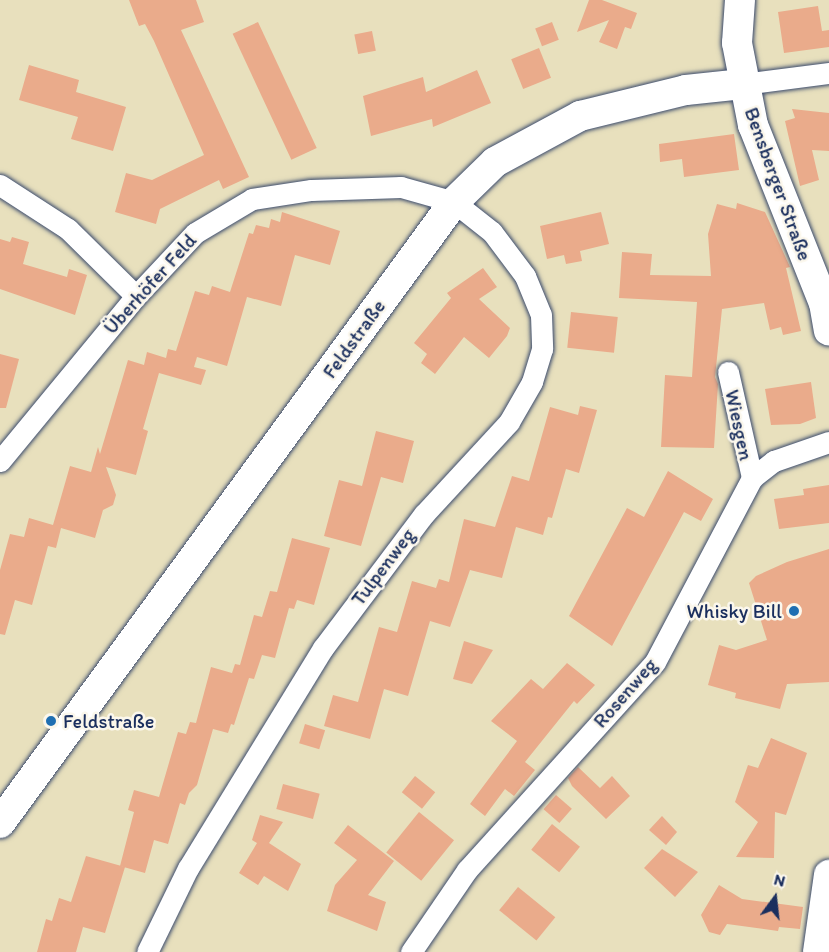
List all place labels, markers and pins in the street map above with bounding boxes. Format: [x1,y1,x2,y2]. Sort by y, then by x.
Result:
place label: Whisky Bill [687,599,782,623]
marker: Whisky Bill [787,604,801,618]
place label: Feldstraße [63,709,154,733]
marker: Feldstraße [44,714,58,728]

